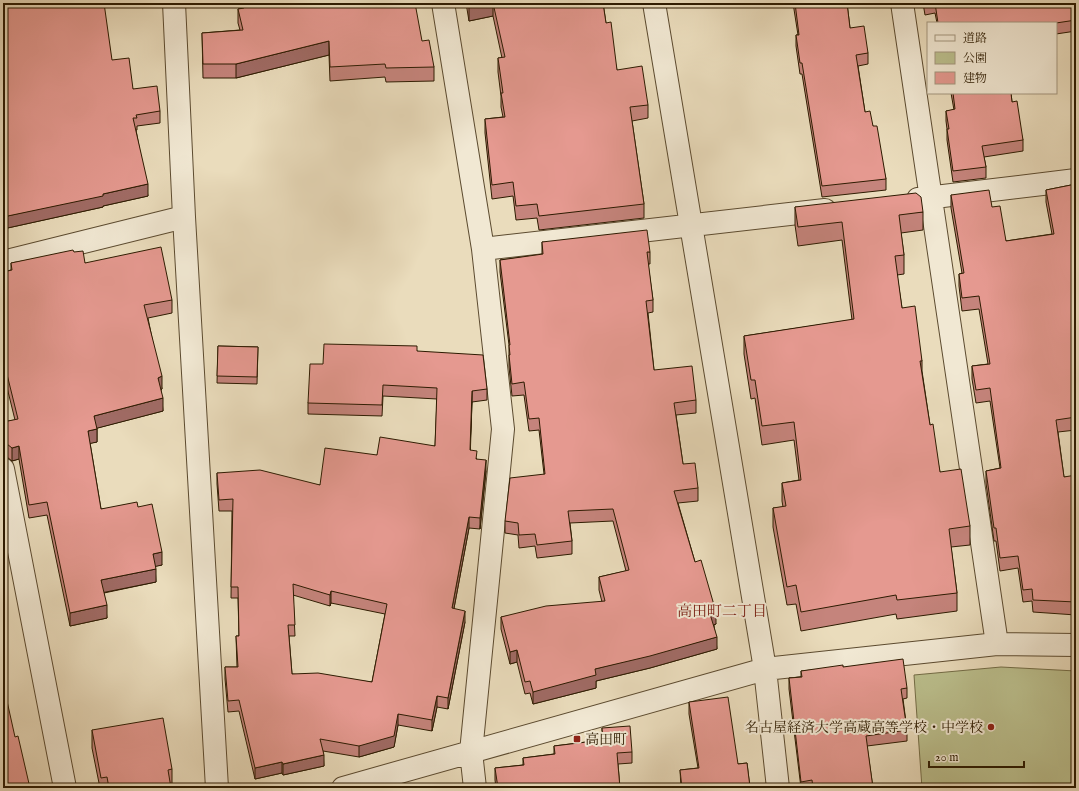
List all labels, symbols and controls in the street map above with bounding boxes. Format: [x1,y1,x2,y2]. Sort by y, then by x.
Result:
legend [927,22,1057,94]
text: 道路 [963,31,987,46]
text: 公園 [963,51,987,66]
text: 建物 [963,71,987,86]
district label: 高田町二丁目 [677,602,767,621]
place label: 名古屋経済大学高蔵高等学校・中学校 [745,719,983,737]
marker: 名古屋経済大学高蔵高等学校・中学校 [986,722,996,732]
place label: 高田町 [585,731,627,749]
marker: 高田町 [572,734,582,744]
scale bar [929,743,1024,769]
text: 20 m [935,750,958,765]

